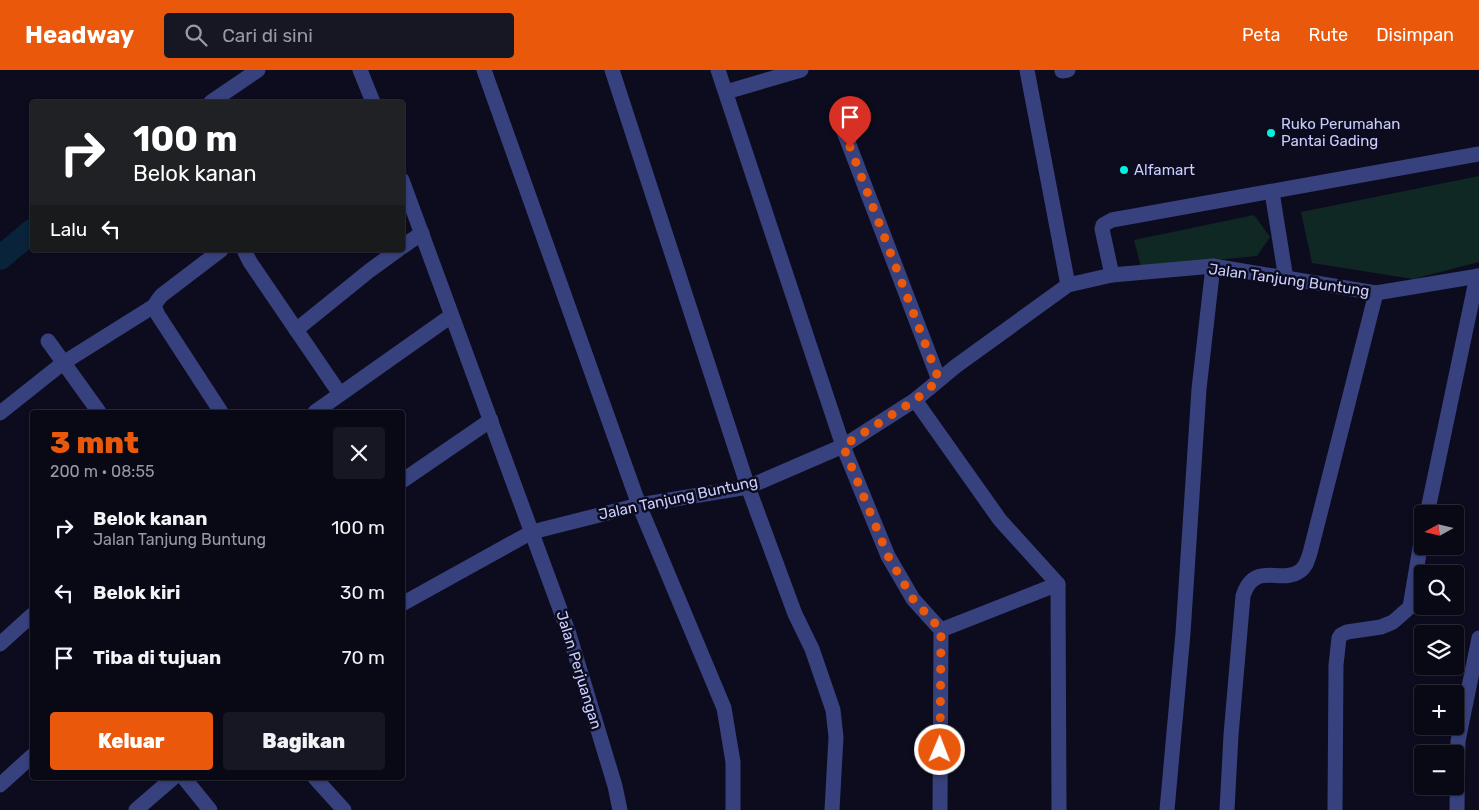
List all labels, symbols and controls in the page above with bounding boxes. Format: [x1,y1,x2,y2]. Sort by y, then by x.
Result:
search box [164,13,514,58]
text: Headway [25,21,134,49]
icon: search [182,21,210,49]
text: Cari di sini [222,24,313,47]
text: Peta [1242,24,1280,46]
text: Rute [1308,24,1348,46]
text: Disimpan [1376,24,1454,46]
pin [829,96,871,147]
icon: arrive [836,103,864,131]
place label: Ruko Perumahan Pantai Gading [1281,115,1400,150]
text: 100 m [133,118,238,160]
icon: right [50,120,115,185]
marker: Ruko Perumahan Pantai Gading [1265,127,1277,139]
text: Belok kanan [133,160,257,187]
place label: Alfamart [1134,161,1195,179]
marker: Alfamart [1118,164,1130,176]
icon: left [97,215,125,243]
text: Lalu [50,218,87,241]
street label: Jalan Tanjung Buntung [1207,260,1371,300]
text: 3 mnt [50,425,139,461]
button: close [333,427,385,479]
text: 200 m · 08:55 [50,462,154,481]
street label: Jalan Tanjung Buntung [597,472,759,524]
north arrow [1414,505,1464,555]
map controls [1414,505,1464,795]
text: Belok kanan [93,507,208,530]
icon: right [50,514,78,542]
text: 100 m [331,516,385,539]
text: Jalan Tanjung Buntung [93,530,266,549]
button: search [1414,565,1464,615]
icon: left [50,579,78,607]
text: Belok kiri [93,581,180,604]
text: 30 m [340,581,385,604]
street label: Jalan Perjuangan [552,609,606,731]
button: layers [1414,625,1464,675]
icon: arrive [50,644,78,672]
text: Tiba di tujuan [93,646,221,669]
text: 70 m [342,646,385,669]
button: + [1414,685,1464,735]
button: Keluar [50,712,213,770]
button: Bagikan [223,712,385,770]
position arrow [913,723,965,775]
button: − [1414,745,1464,795]

